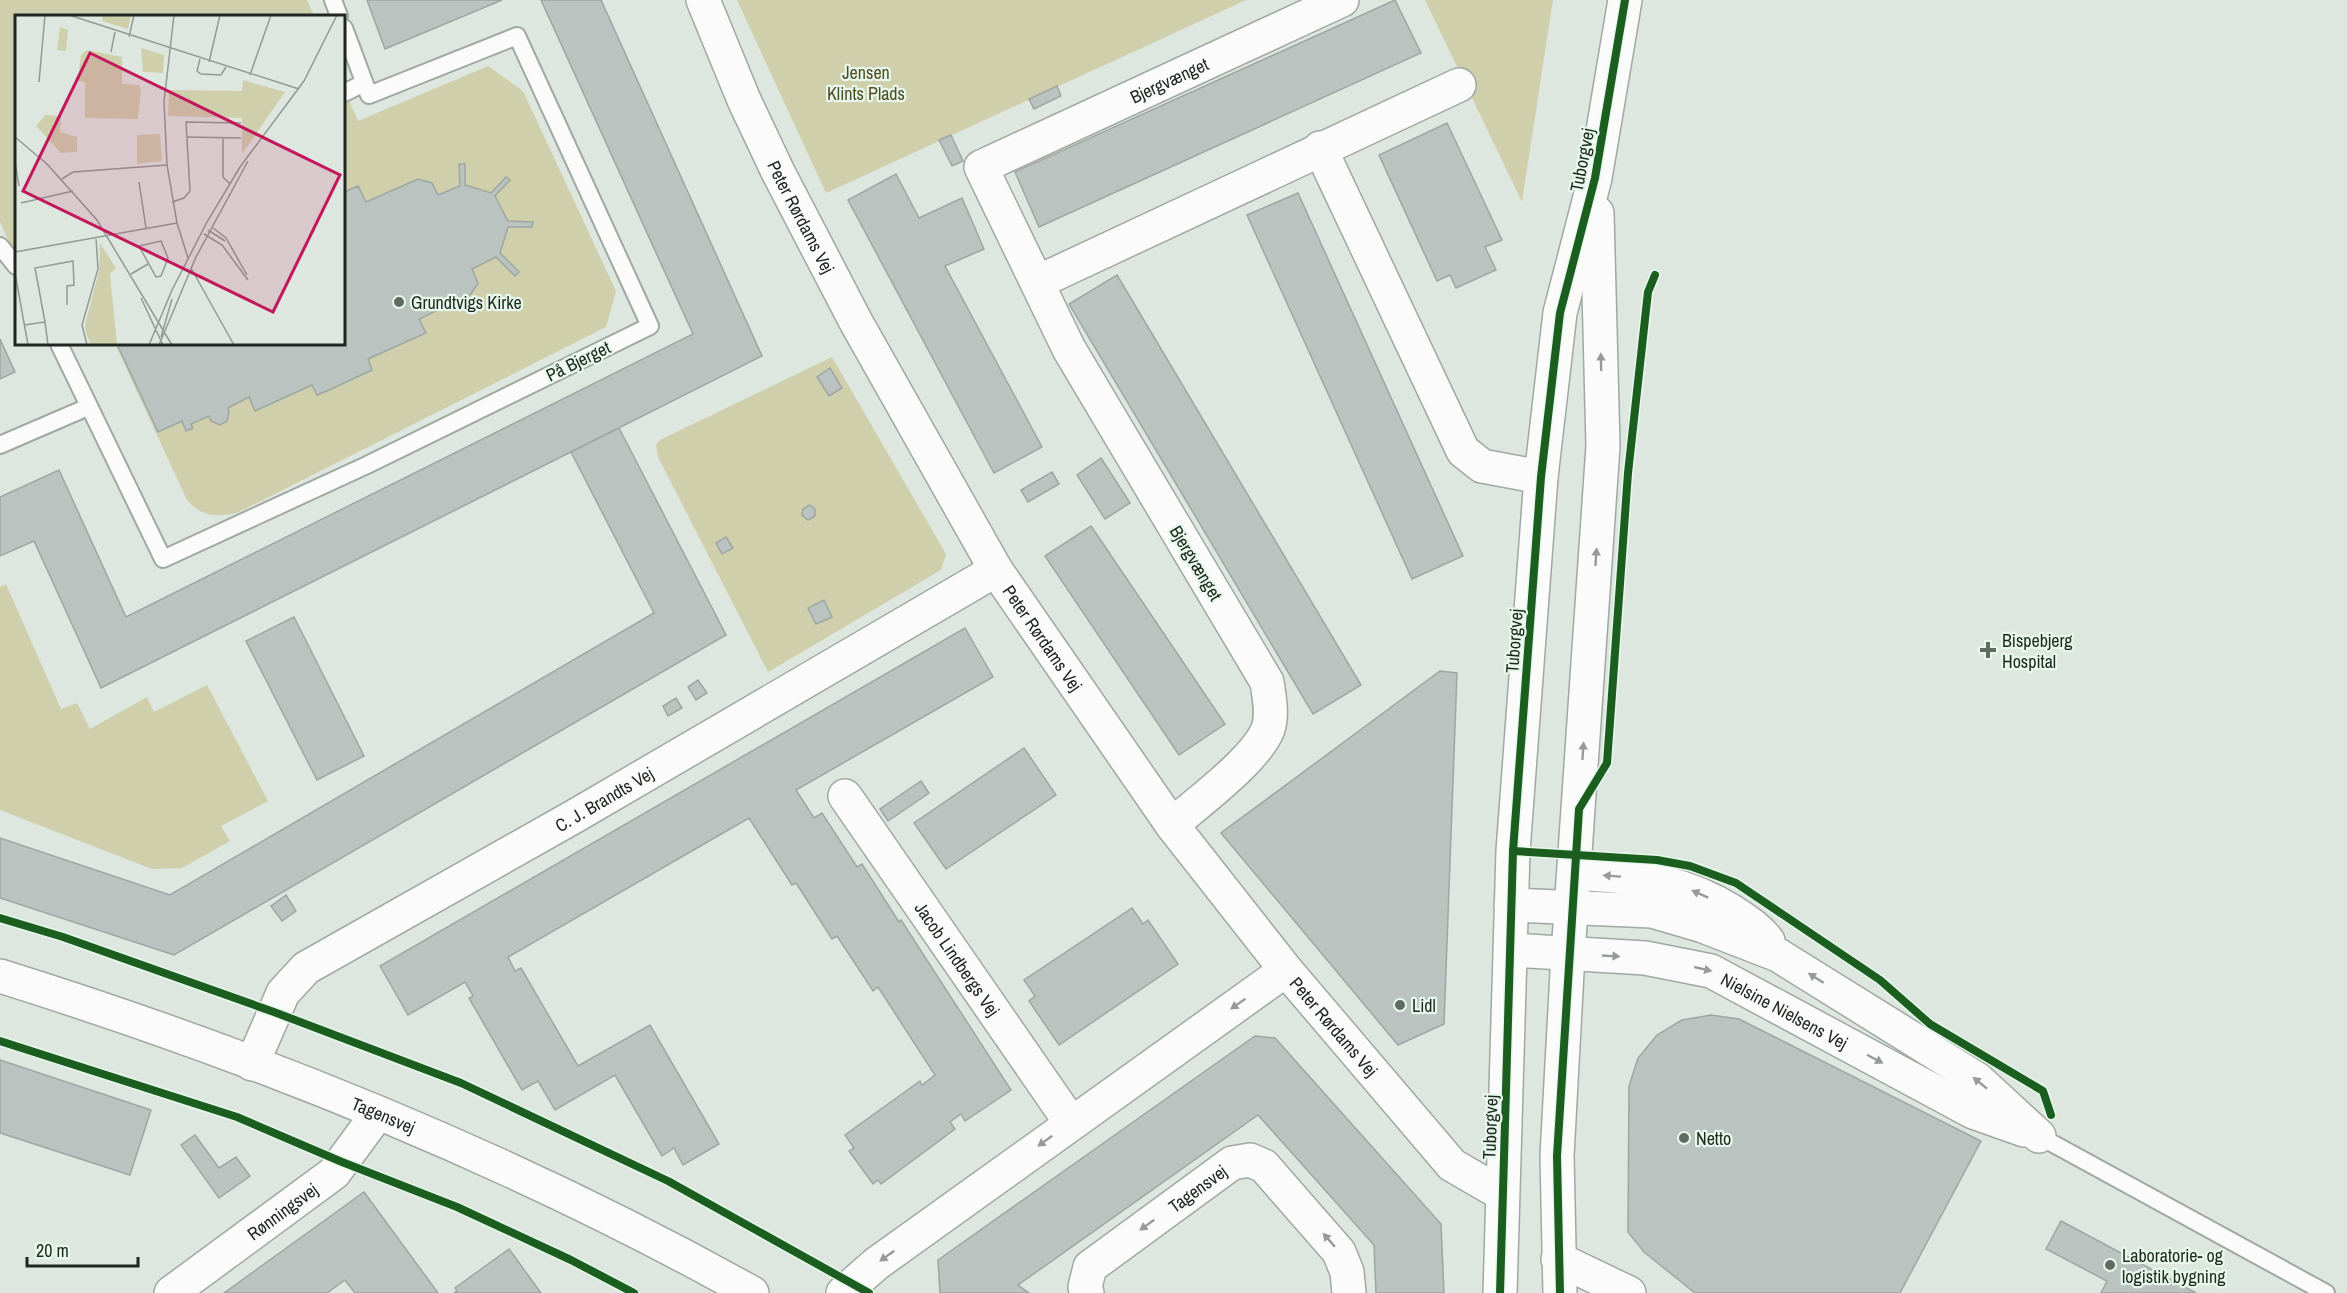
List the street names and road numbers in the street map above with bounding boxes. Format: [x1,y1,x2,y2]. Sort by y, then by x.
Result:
street label: Bjergvænget [1126,51,1212,109]
street label: Tuborgvej [1564,126,1600,194]
street label: Peter Rørdams Vej [762,156,841,277]
street label: På Bjerget [542,335,614,387]
street label: Bjergvænget [1164,521,1228,605]
street label: Peter Rørdams Vej [997,580,1088,696]
street label: Tuborgvej [1499,608,1529,674]
street label: C. J. Brandts Vej [550,760,658,837]
street label: Jacob Lindbergs Vej [909,897,1006,1021]
street label: Nielsine Nielsens Vej [1717,966,1852,1055]
street label: Peter Rørdams Vej [1284,971,1384,1082]
street label: Tagensvej [348,1091,419,1139]
street label: Tuborgvej [1476,1094,1504,1160]
street label: Tagensvej [1163,1159,1232,1218]
street label: Rønningsvej [242,1177,323,1246]

